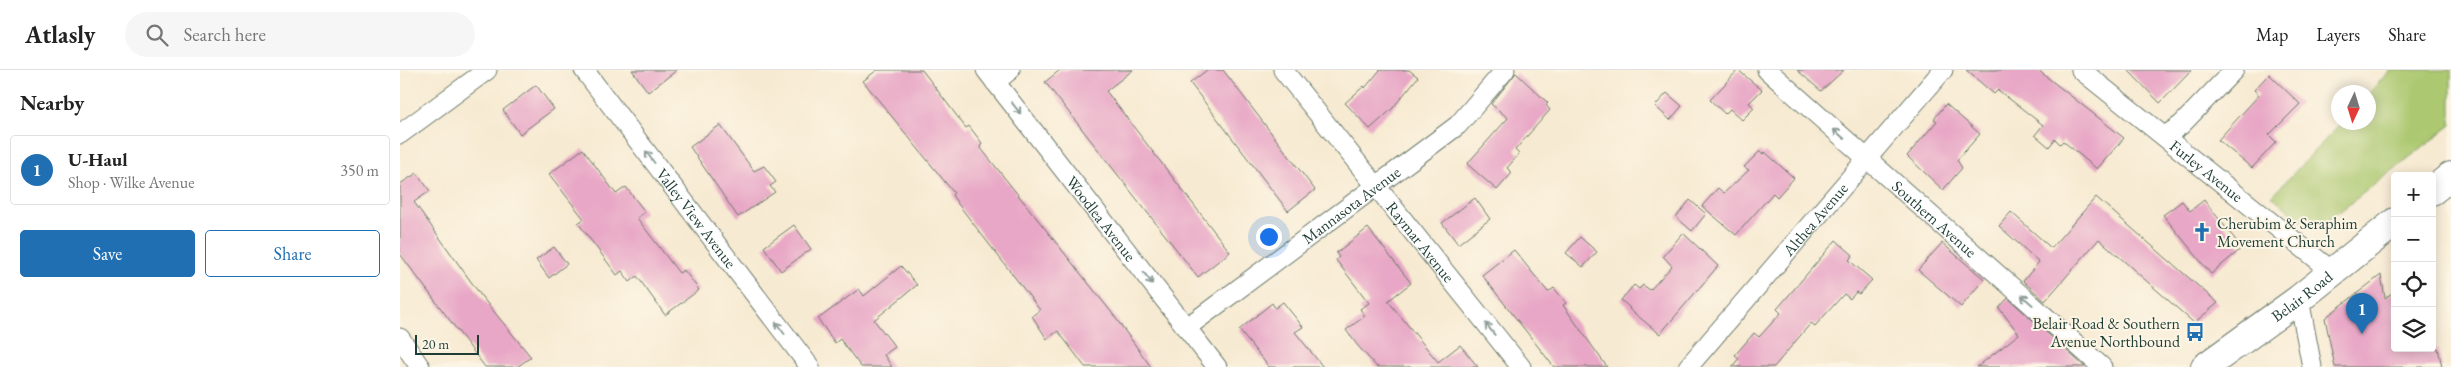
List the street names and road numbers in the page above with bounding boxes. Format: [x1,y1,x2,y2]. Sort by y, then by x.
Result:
street label: Furley Avenue [2165,135,2247,207]
street label: Mannasota Avenue [1298,162,1405,249]
street label: Valley View Avenue [651,164,741,273]
street label: Woodlea Avenue [1061,172,1141,266]
street label: Southern Avenue [1888,176,1981,262]
street label: Althea Avenue [1777,178,1853,261]
street label: Raymar Avenue [1381,197,1459,287]
street label: Belair Road [2267,266,2338,327]

